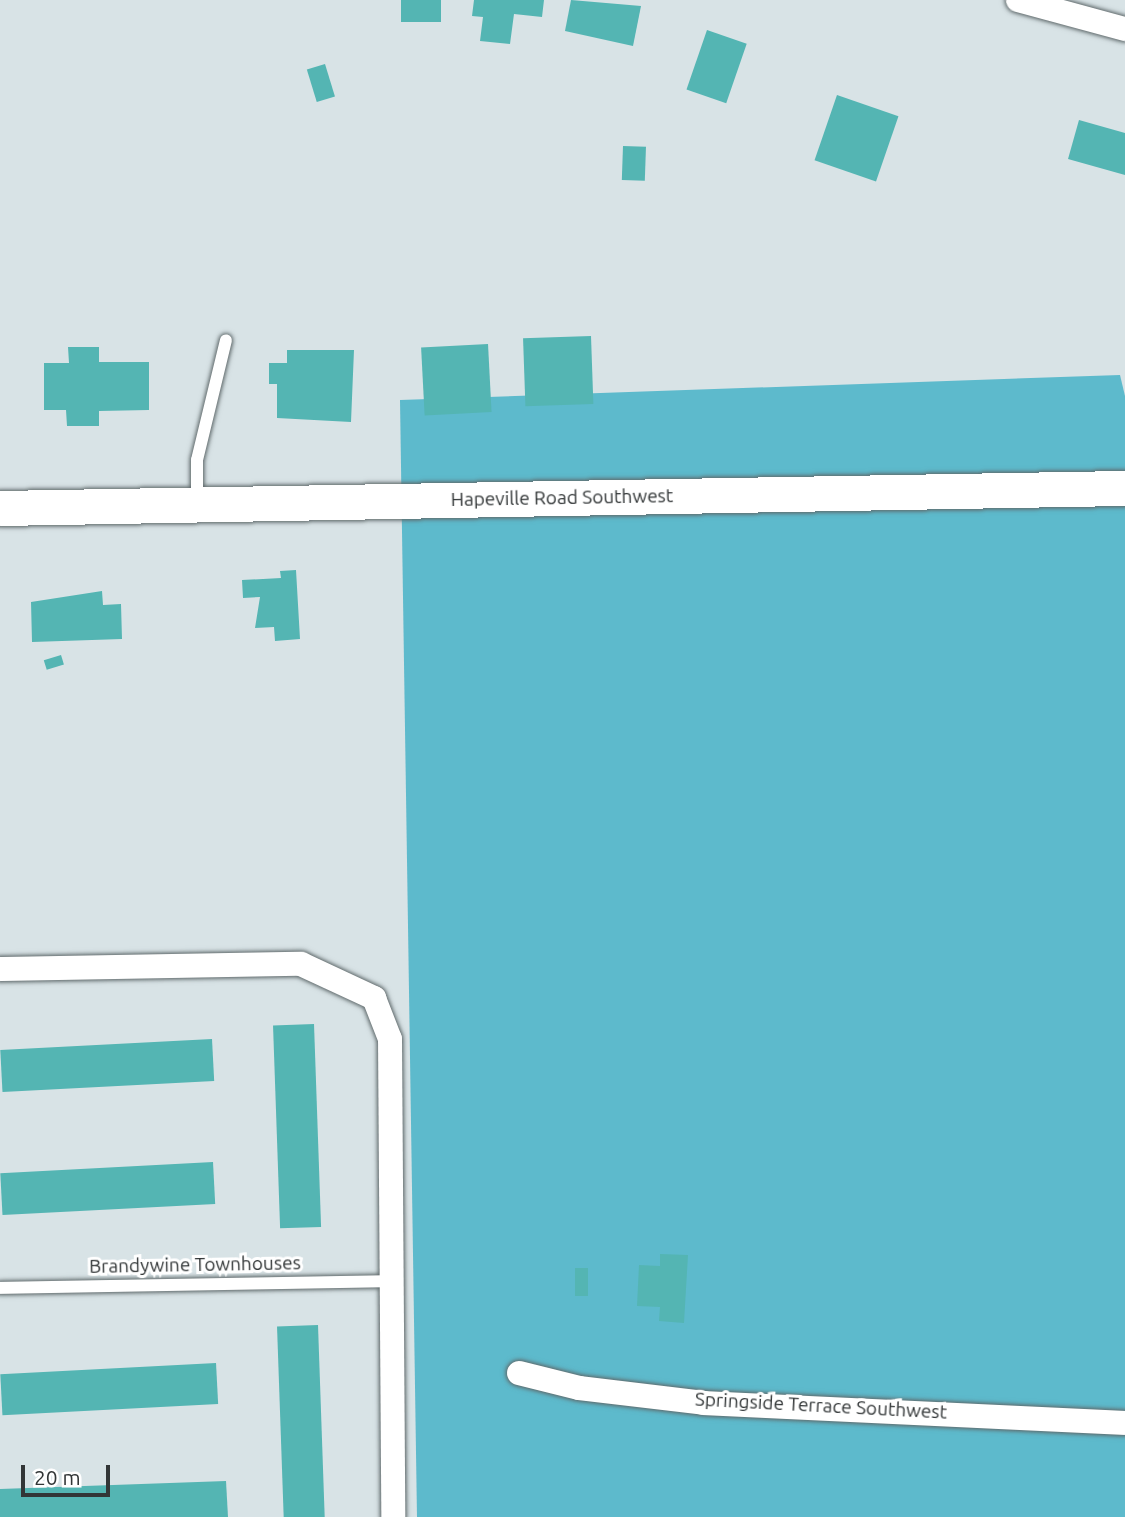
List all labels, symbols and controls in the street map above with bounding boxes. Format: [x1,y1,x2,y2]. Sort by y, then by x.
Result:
street label: Hapeville Road Southwest [451,485,673,511]
street label: Brandywine Townhouses [89,1252,301,1278]
street label: Springside Terrace Southwest [694,1388,948,1424]
scale bar [24,1450,114,1494]
text: 20 m [34,1465,81,1489]

